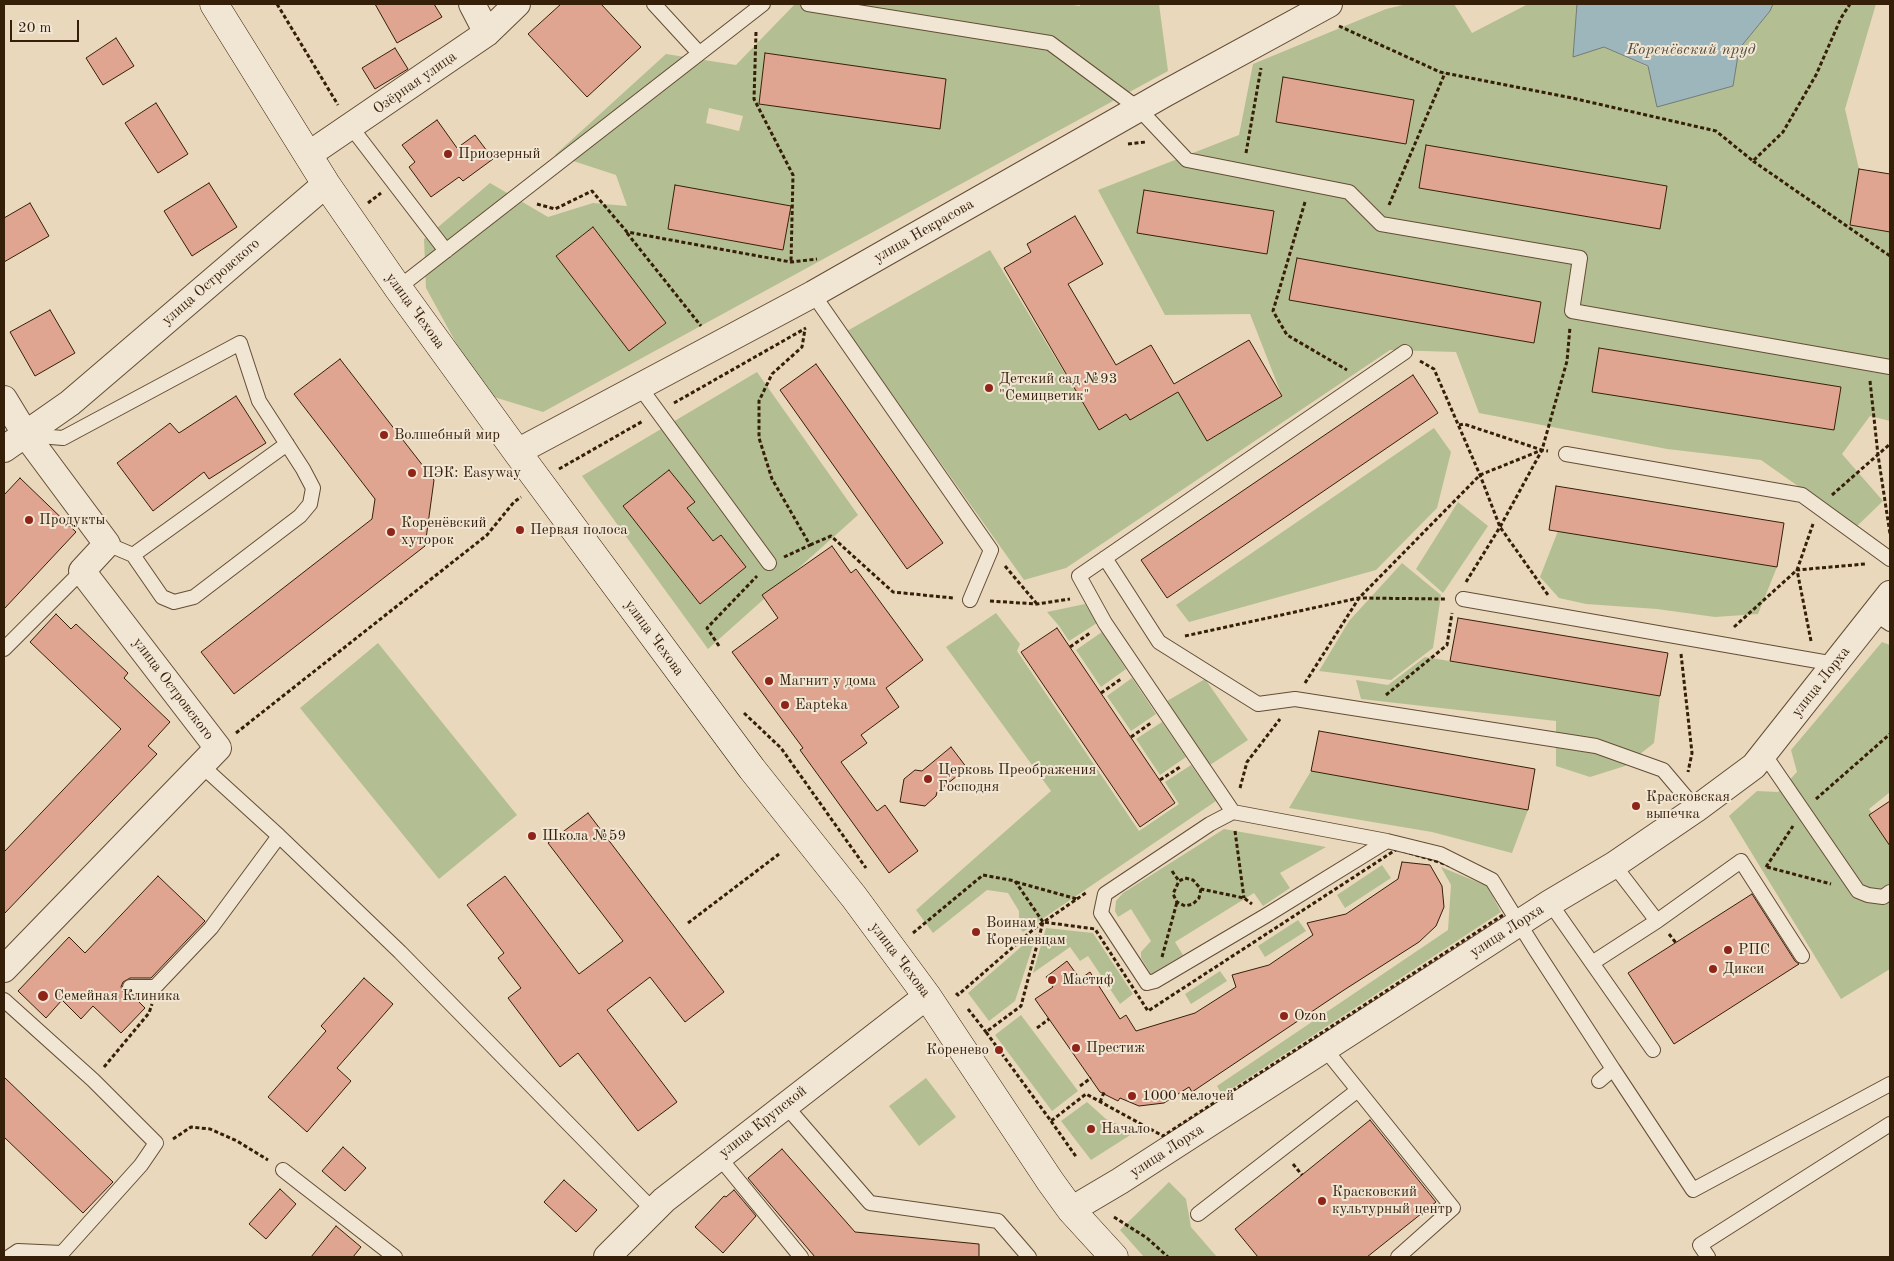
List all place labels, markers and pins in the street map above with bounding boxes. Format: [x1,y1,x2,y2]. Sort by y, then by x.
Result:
place label: Приозерный [458,145,540,163]
marker: Приозерный [442,148,454,160]
place label: Детский сад №93 "Семицветик" [999,370,1117,405]
marker: Детский сад №93 "Семицветик" [983,382,995,394]
place label: Волшебный мир [394,426,500,444]
marker: Волшебный мир [378,429,390,441]
place label: ПЭК: Easyway [422,464,521,482]
marker: ПЭК: Easyway [406,467,418,479]
place label: Продукты [39,511,105,529]
marker: Продукты [23,514,35,526]
place label: Коренёвский хуторок [401,514,487,549]
place label: Первая полоса [530,521,628,539]
marker: Первая полоса [514,524,526,536]
marker: Коренёвский хуторок [385,526,397,538]
place label: Магнит у дома [779,672,876,690]
marker: Магнит у дома [763,675,775,687]
place label: Eapteka [795,696,848,714]
marker: Eapteka [779,699,791,711]
place label: Церковь Преображения Господня [938,761,1096,796]
marker: Церковь Преображения Господня [922,773,934,785]
place label: Красковская выпечка [1646,788,1730,823]
marker: Красковская выпечка [1630,800,1642,812]
place label: Школа №59 [542,827,626,845]
marker: Школа №59 [526,830,538,842]
place label: Воинам Кореневцам [986,914,1066,949]
marker: Воинам Кореневцам [970,926,982,938]
place label: РПС [1738,941,1770,959]
marker: РПС [1722,944,1734,956]
place label: Дикси [1723,960,1764,978]
marker: Дикси [1707,963,1719,975]
place label: Мастиф [1062,971,1114,989]
marker: Мастиф [1046,974,1058,986]
place label: Семейная Клиника [54,987,180,1005]
marker: Семейная Клиника [36,989,50,1003]
place label: Ozon [1294,1007,1327,1025]
marker: Ozon [1278,1010,1290,1022]
place label: Престиж [1086,1039,1145,1057]
place label: Коренево [926,1041,989,1059]
marker: Престиж [1070,1042,1082,1054]
marker: Коренево [993,1044,1005,1056]
place label: 1000 мелочей [1142,1087,1234,1105]
marker: 1000 мелочей [1126,1090,1138,1102]
place label: Начало [1101,1120,1150,1138]
marker: Начало [1085,1123,1097,1135]
place label: Красковский культурный центр [1332,1183,1453,1218]
marker: Красковский культурный центр [1316,1195,1328,1207]

